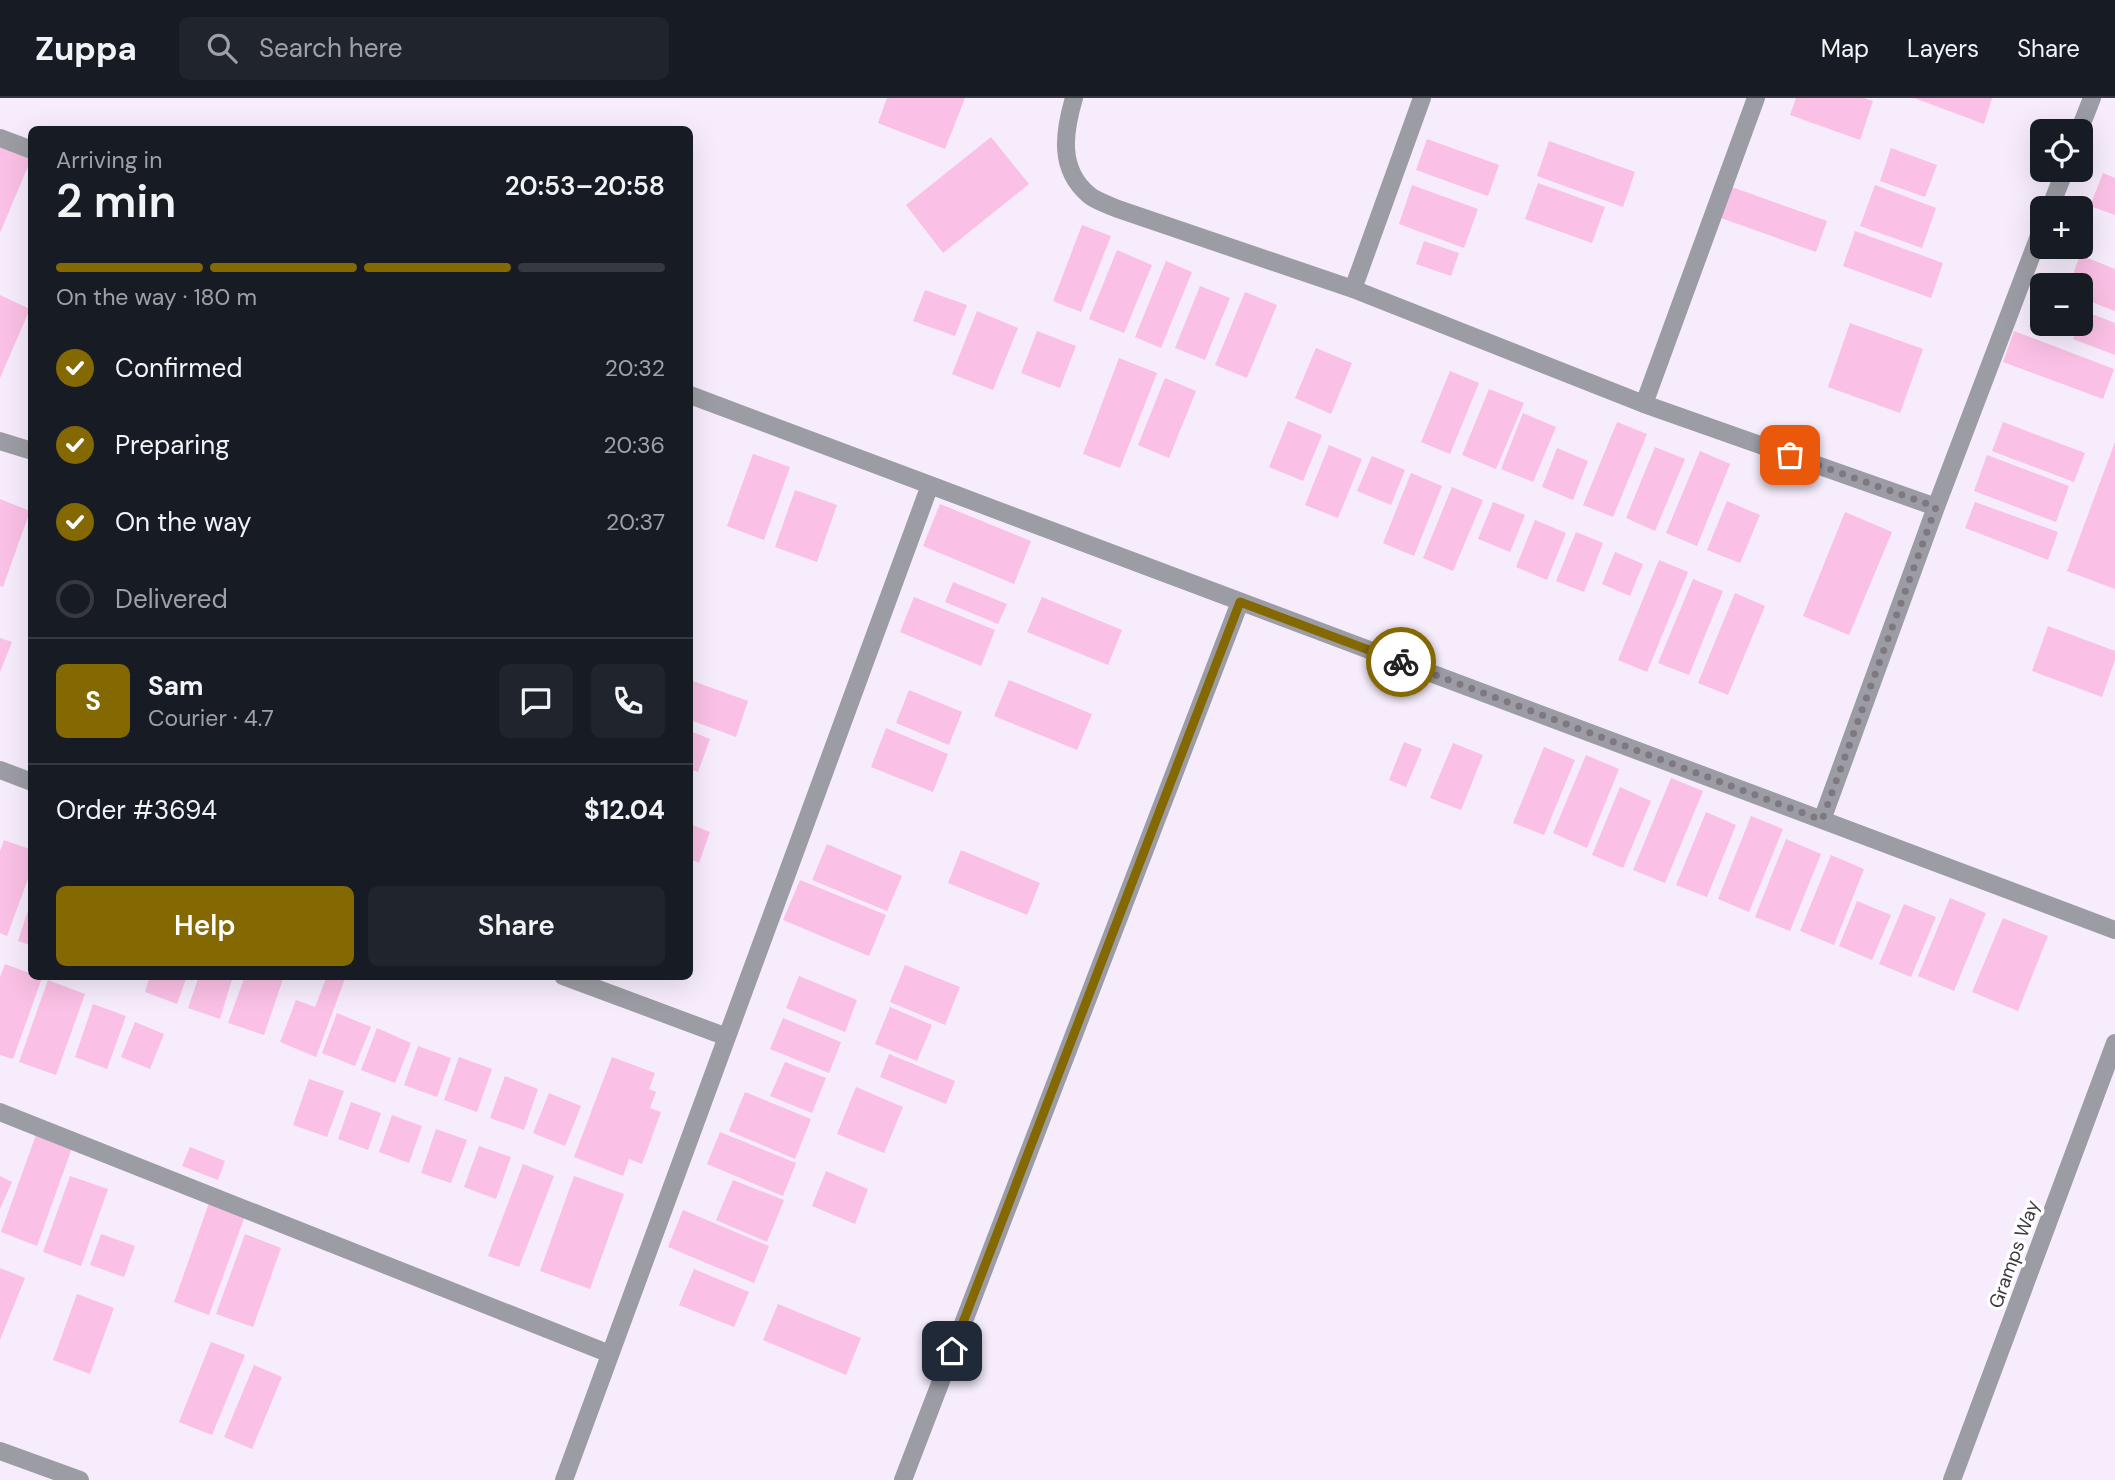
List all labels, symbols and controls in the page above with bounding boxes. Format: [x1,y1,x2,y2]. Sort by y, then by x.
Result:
search box [179,17,669,80]
text: Zuppa [35,27,137,70]
icon: search [203,29,241,67]
text: Search here [259,31,402,65]
text: Map [1821,33,1869,64]
text: Layers [1907,33,1979,64]
text: Share [2017,33,2080,64]
map controls [2030,119,2093,336]
button: locate [2030,119,2093,182]
text: Arriving in [56,145,162,175]
text: 20:53–20:58 [505,169,665,203]
text: 2 min [56,171,176,231]
button: + [2030,196,2093,259]
button: − [2030,273,2093,336]
text: On the way · 180 m [56,282,257,312]
icon: check [56,349,94,387]
text: Confirmed [115,351,242,385]
text: 20:32 [605,353,665,383]
pin [1760,425,1820,485]
icon: check [56,426,94,464]
text: Preparing [115,428,230,462]
text: 20:36 [604,430,665,460]
icon: bag [1771,436,1809,474]
icon: check [56,503,94,541]
text: On the way [115,505,251,539]
text: 20:37 [606,507,665,537]
text: Delivered [115,582,228,616]
courier [1366,627,1436,697]
icon: bike [1382,643,1420,681]
button: chat [499,664,573,738]
button: phone [591,664,665,738]
text: Sam [148,669,203,703]
text: S [85,684,101,718]
text: Courier · 4.7 [148,703,274,733]
text: Order #3694 [56,793,217,827]
text: $12.04 [584,793,665,827]
button: Help [56,886,354,966]
button: Share [368,886,665,966]
street label: Gramps Way [1983,1196,2045,1311]
pin [922,1321,982,1381]
icon: home [933,1332,971,1370]

